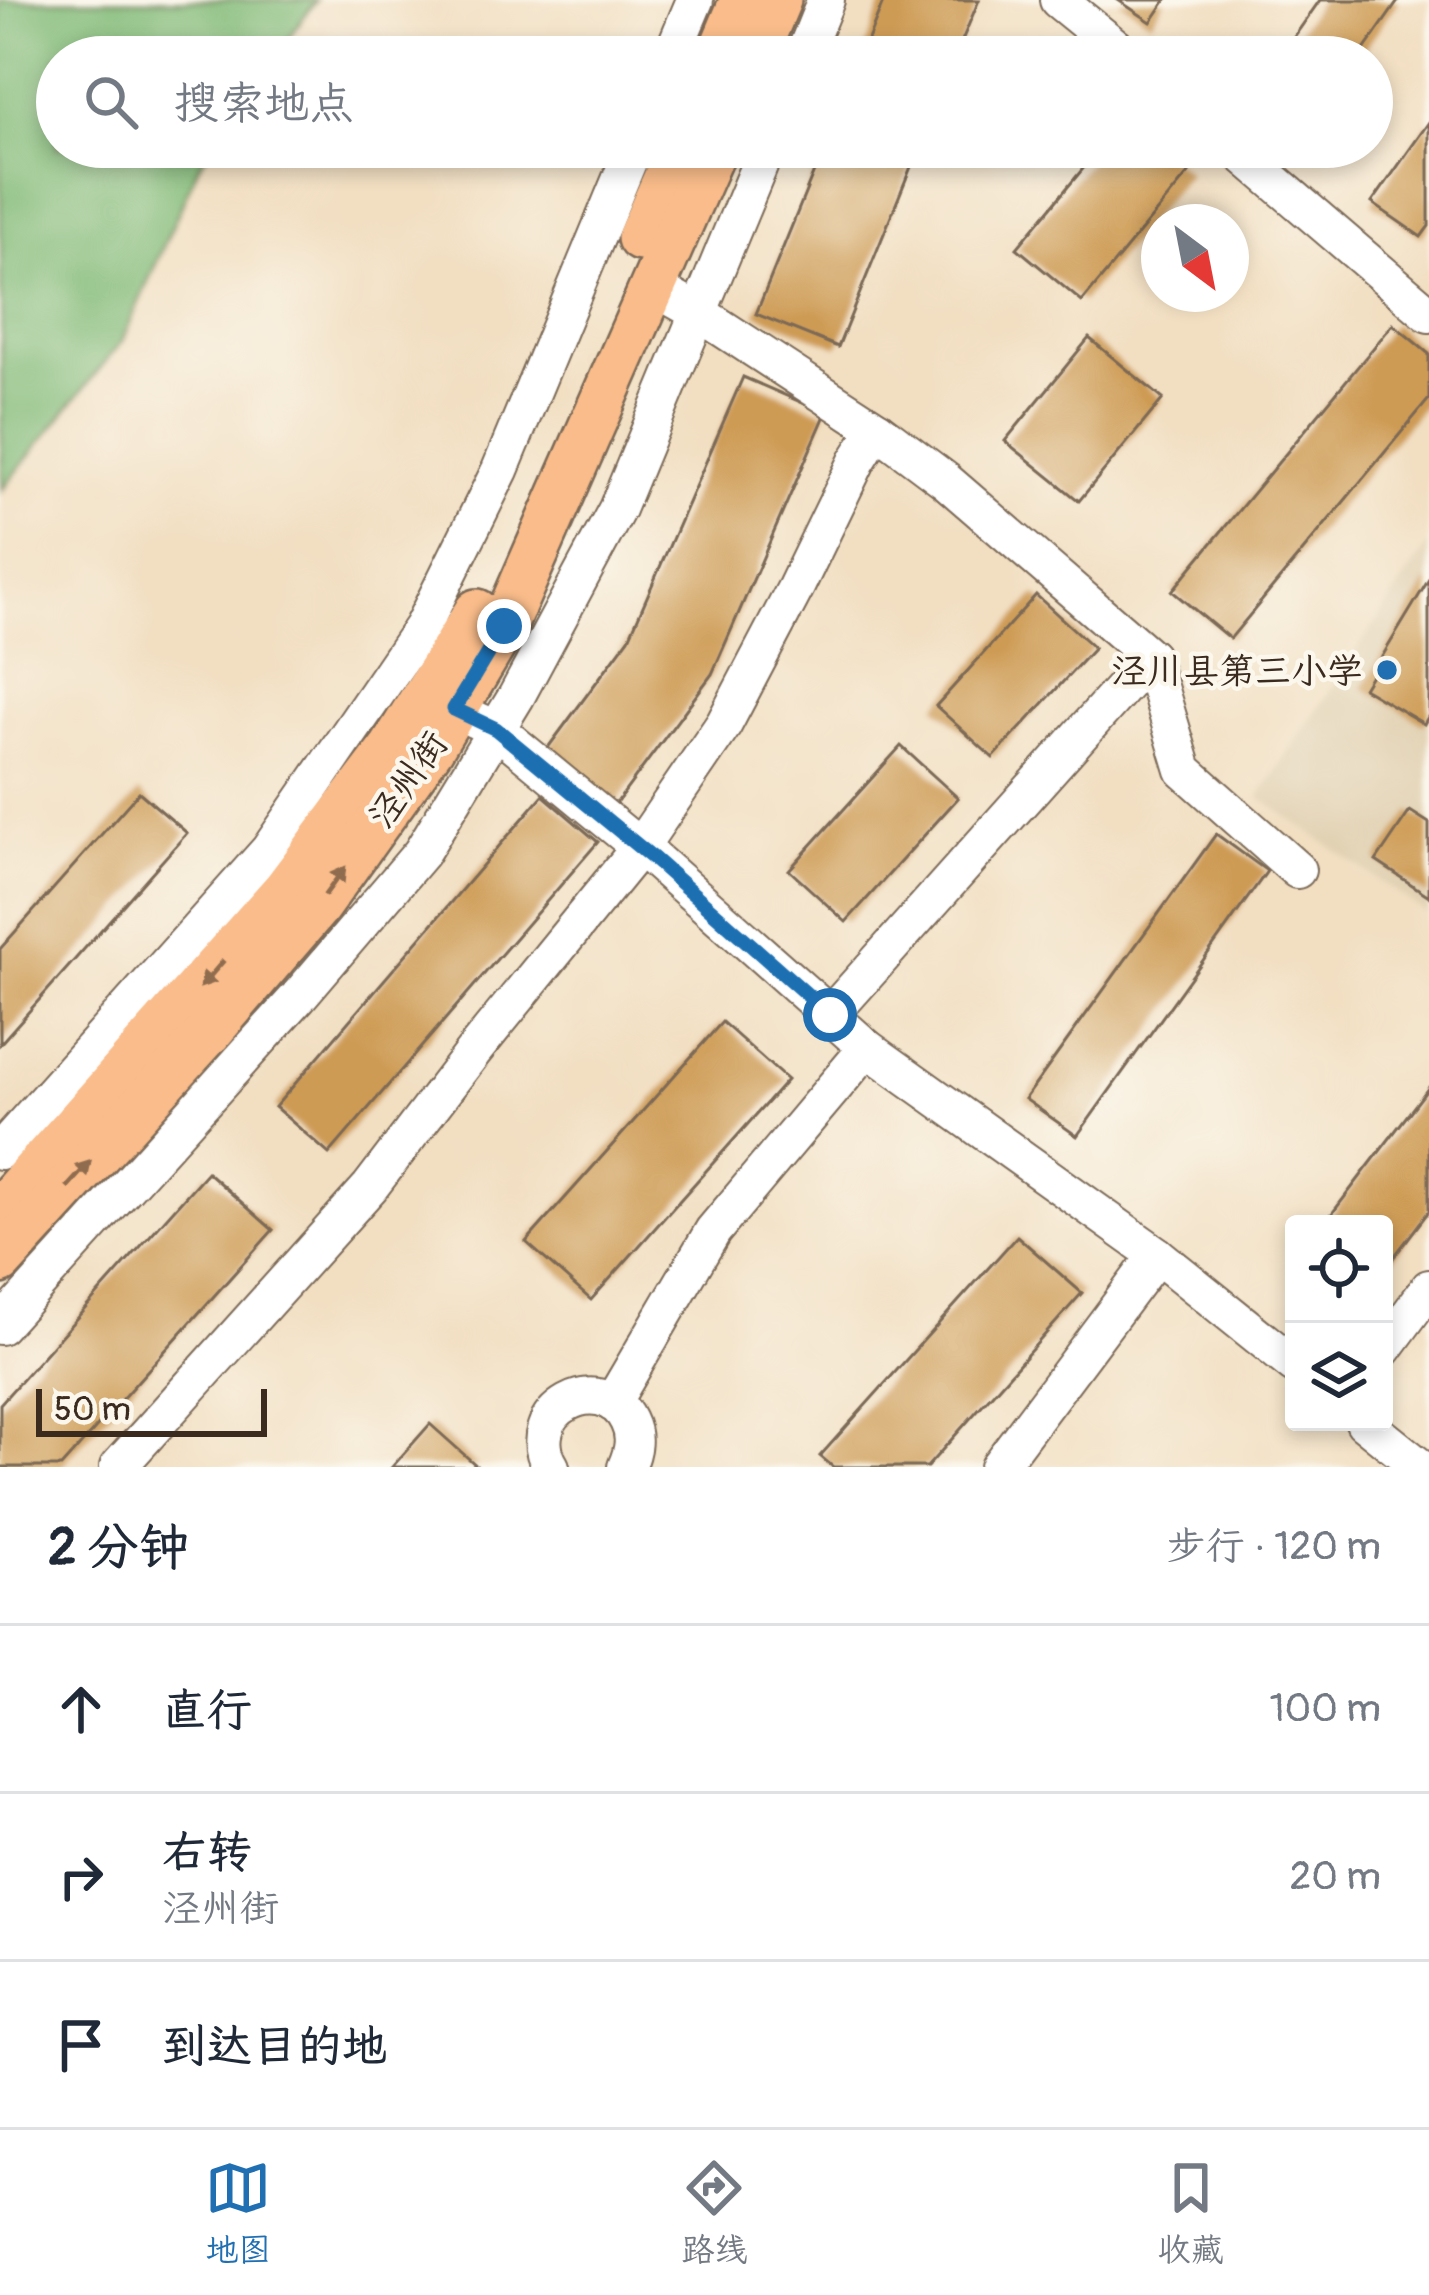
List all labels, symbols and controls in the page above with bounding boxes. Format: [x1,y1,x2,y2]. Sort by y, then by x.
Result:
search box [36,36,1393,168]
icon: search [78,69,144,135]
text: 搜索地点 [174,76,354,132]
north arrow [1141,204,1249,312]
route end [477,599,531,653]
place label: 泾川县第三小学 [1111,649,1363,694]
marker: 泾川县第三小学 [1374,657,1400,683]
street label: 泾州街 [359,723,458,837]
one-way arrow [323,865,347,897]
one-way arrow [199,959,226,989]
route start [803,988,857,1042]
one-way arrow [65,1160,92,1189]
map controls [1285,1215,1393,1431]
button: locate [1285,1215,1393,1323]
button: layers [1285,1323,1393,1431]
scale bar [36,1383,267,1436]
text: 50 m [54,1389,131,1430]
text: 2 分钟 [48,1516,190,1580]
text: 步行 · 120 m [1167,1522,1381,1571]
icon: ahead [48,1676,114,1742]
text: 直行 [162,1683,252,1739]
text: 100 m [1269,1684,1381,1733]
text: 右转 [162,1825,252,1881]
icon: right [48,1844,114,1910]
text: 20 m [1289,1852,1381,1901]
text: 泾州街 [162,1884,279,1933]
icon: arrive [48,2012,114,2078]
text: 到达目的地 [162,2019,387,2075]
tab: 地图 [205,2155,271,2271]
tab: 路线 [681,2155,747,2271]
tab: 收藏 [1158,2155,1224,2271]

